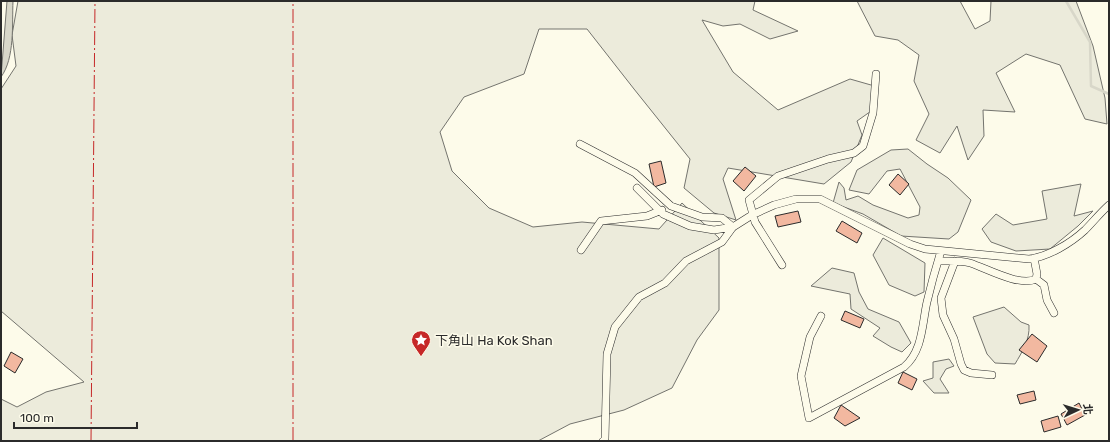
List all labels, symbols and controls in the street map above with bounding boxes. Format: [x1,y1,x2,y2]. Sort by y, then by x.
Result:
place icon: 下角山 Ha Kok Shan [410,329,432,357]
place label: 下角山 Ha Kok Shan [435,333,553,348]
north arrow [1058,390,1098,430]
text: 北 [1081,403,1094,415]
scale bar [14,404,137,430]
text: 100 m [20,411,54,425]

